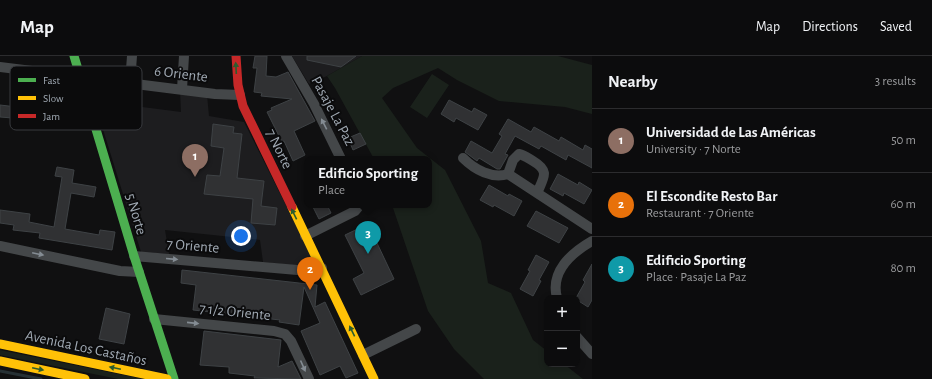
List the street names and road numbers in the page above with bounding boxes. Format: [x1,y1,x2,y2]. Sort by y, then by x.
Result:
street label: 6 Oriente [153,63,209,85]
street label: Pasaje La Paz [308,74,358,148]
street label: 7 Norte [263,127,295,171]
street label: 5 Norte [123,192,149,236]
street label: 7 Oriente [166,236,220,256]
street label: 7 1/2 Oriente [199,301,271,323]
street label: Avenida Los Castaños [24,328,148,368]

